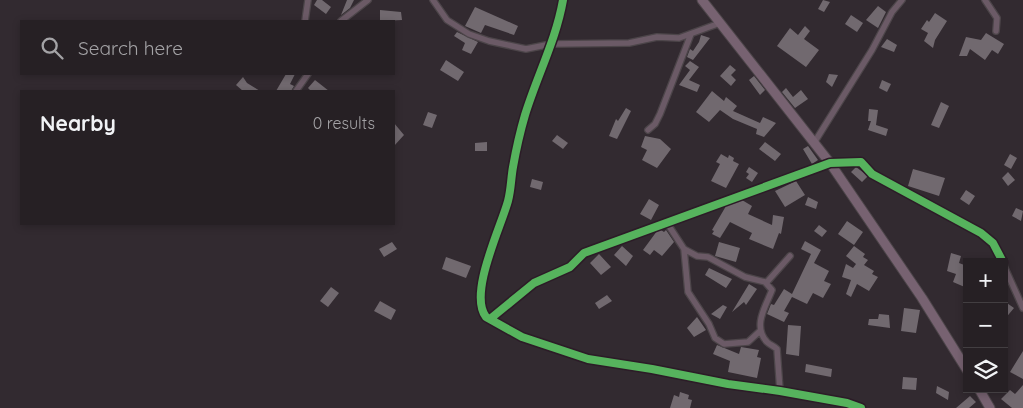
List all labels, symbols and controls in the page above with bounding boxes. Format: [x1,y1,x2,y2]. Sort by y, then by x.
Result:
search box [20,20,395,75]
icon: search [38,34,66,62]
text: Search here [78,36,183,60]
text: Nearby [40,110,116,136]
text: 0 results [313,113,375,133]
map controls [963,258,1008,393]
button: + [963,258,1008,303]
button: − [963,303,1008,348]
button: layers [963,348,1008,393]

